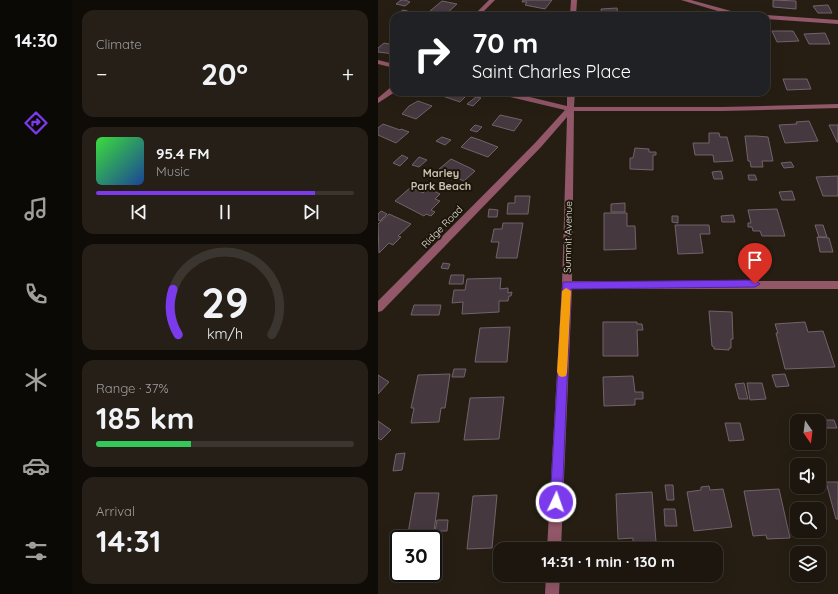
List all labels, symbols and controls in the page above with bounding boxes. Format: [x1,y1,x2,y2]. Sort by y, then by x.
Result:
text: 70 m [472,25,538,60]
icon: right [406,28,458,80]
text: 14:30 [14,29,58,52]
text: Climate [96,36,142,52]
text: 20° [201,55,248,93]
text: − [96,60,107,88]
text: + [342,60,354,88]
text: Saint Charles Place [472,60,631,83]
icon: directions [22,109,50,137]
text: 95.4 FM [156,144,210,163]
text: Music [156,163,190,179]
district label: Marley Park Beach [411,166,471,193]
icon: music [22,195,50,223]
icon: previous [128,201,150,223]
icon: pause [214,201,236,223]
icon: next [300,201,322,223]
street label: Summit Avenue [561,201,575,273]
street label: Ridge Road [419,203,465,251]
pin [738,243,772,284]
icon: arrive [744,249,766,271]
text: 29 [201,276,249,328]
icon: phone [22,280,50,308]
text: km/h [207,325,243,343]
icon: climate [22,366,50,394]
text: Range · 37% [96,380,169,396]
text: 185 km [96,399,195,437]
north arrow [790,414,826,450]
map controls [790,414,826,582]
icon: car [22,452,50,480]
button: sound [790,458,826,494]
position arrow [535,481,577,523]
button: search [790,502,826,538]
text: Arrival [96,503,135,519]
text: 14:31 [96,522,161,560]
speed limit sign: 30 [390,530,442,582]
icon: filters [22,537,50,565]
button: layers [790,546,826,582]
text: 14:31 · 1 min · 130 m [541,552,675,571]

